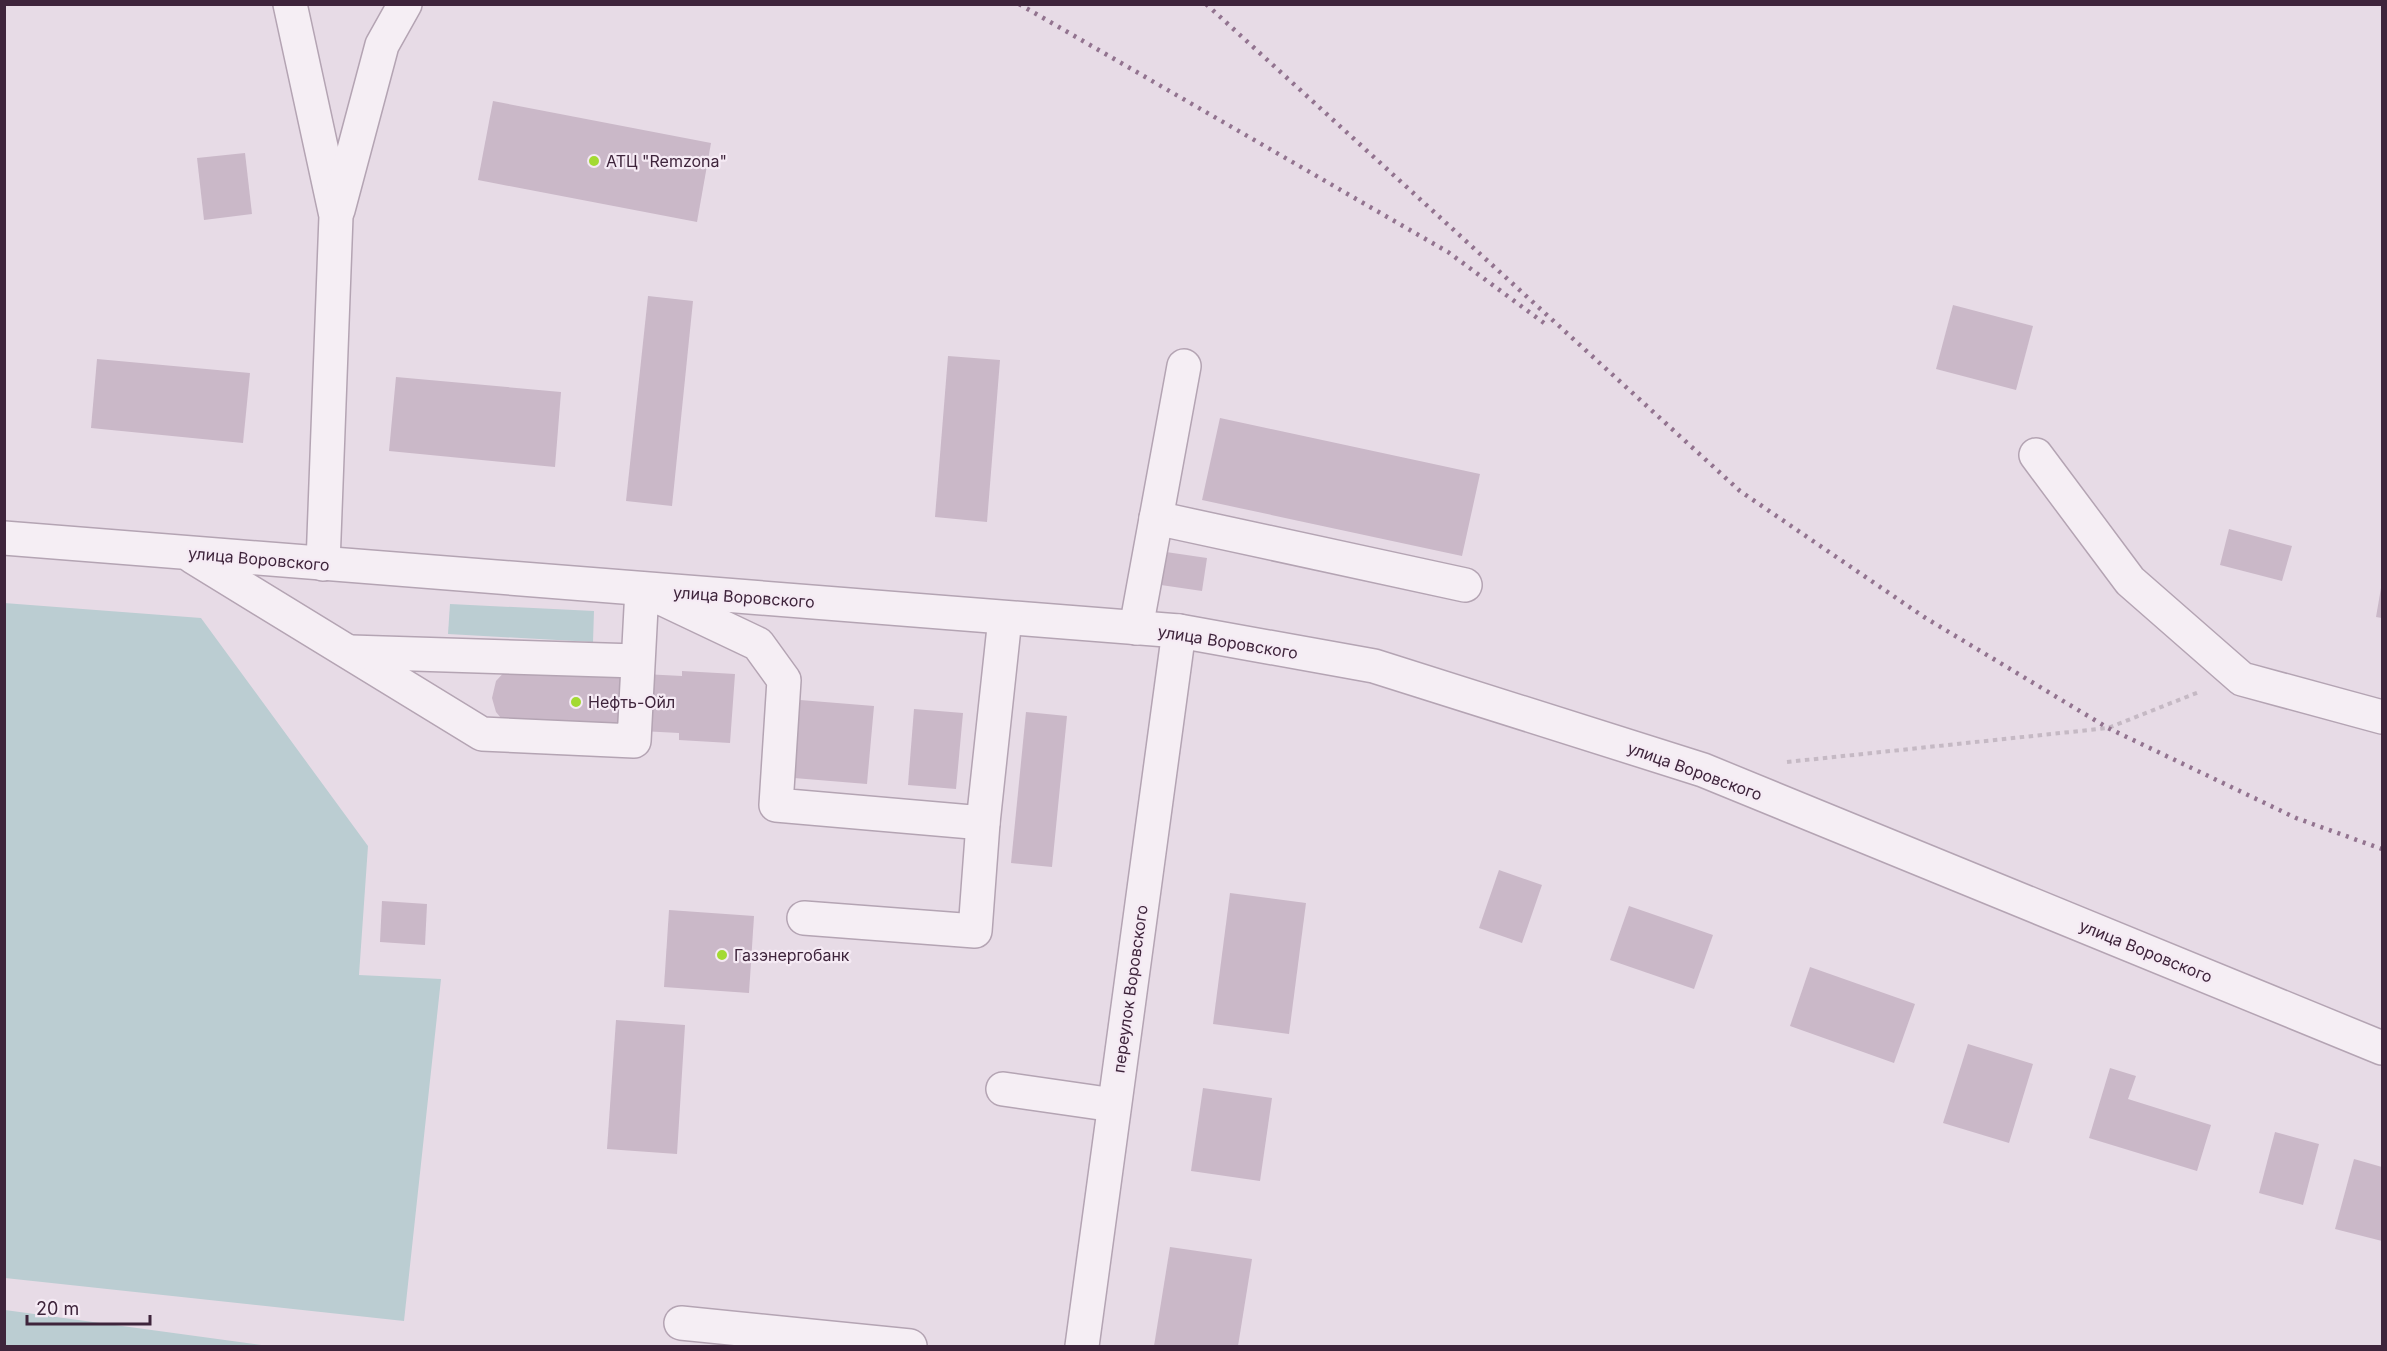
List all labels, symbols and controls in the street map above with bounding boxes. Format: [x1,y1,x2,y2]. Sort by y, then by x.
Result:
place label: АТЦ "Remzona" [606,151,727,171]
marker: АТЦ "Remzona" [587,154,601,168]
street label: улица Воровского [187,543,331,575]
street label: улица Воровского [673,582,815,612]
street label: улица Воровского [1156,621,1300,663]
place label: Нефть-Ойл [588,692,675,712]
marker: Нефть-Ойл [569,695,583,709]
street label: улица Воровского [1625,737,1765,805]
street label: переулок Воровского [1108,904,1152,1074]
street label: улица Воровского [2077,915,2215,987]
place label: Газэнергобанк [734,945,850,965]
marker: Газэнергобанк [715,948,729,962]
scale bar [27,1288,150,1326]
text: 20 m [36,1298,79,1319]

